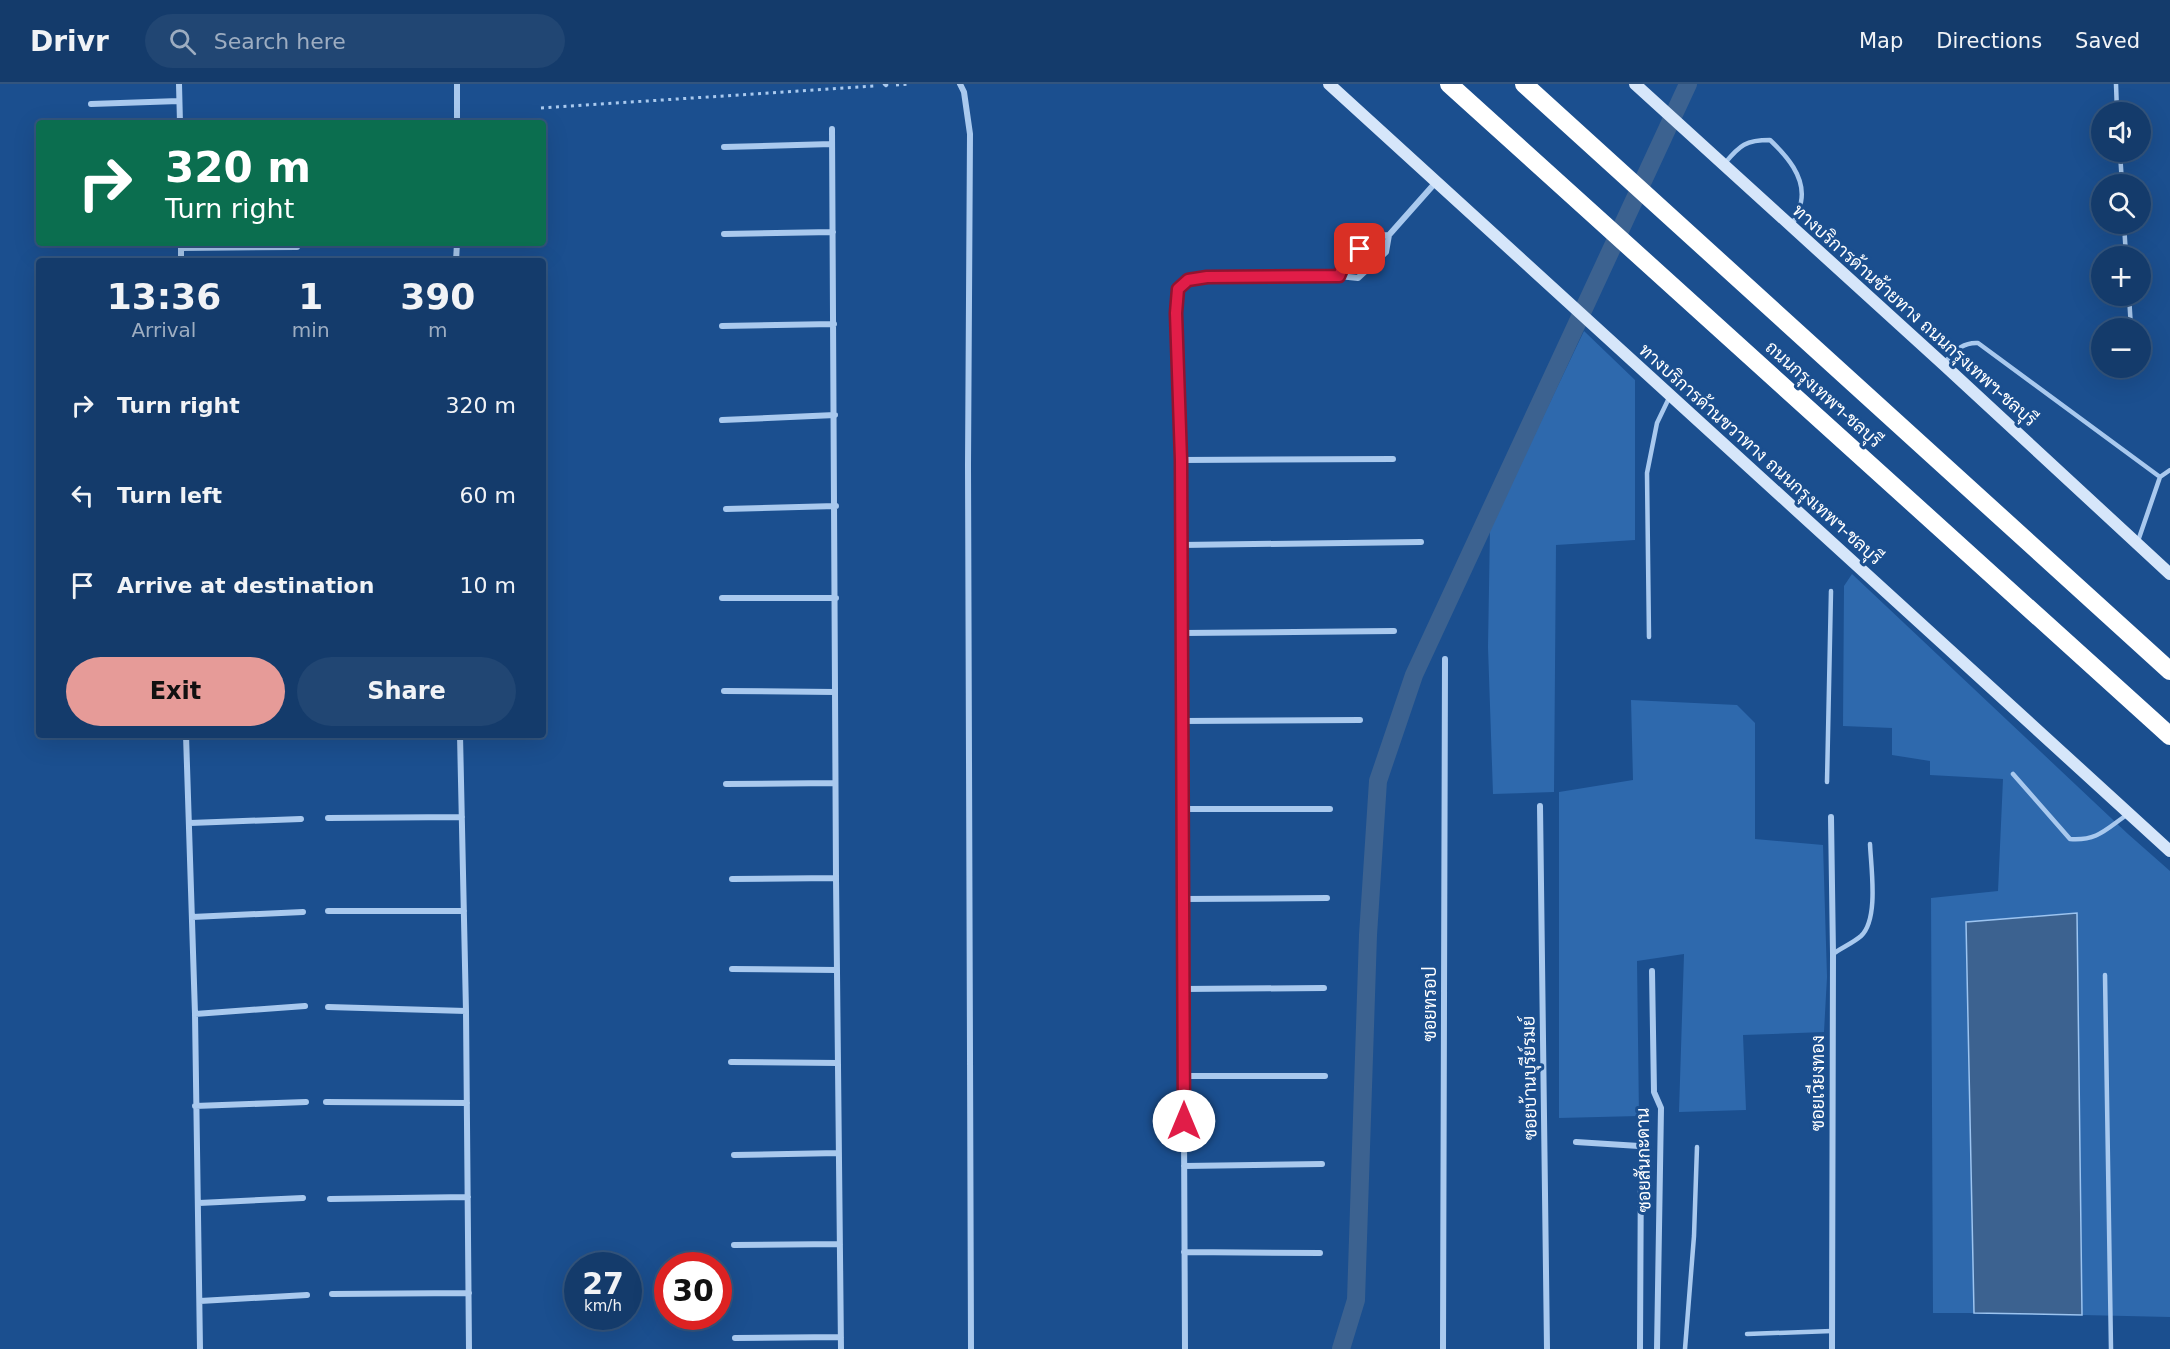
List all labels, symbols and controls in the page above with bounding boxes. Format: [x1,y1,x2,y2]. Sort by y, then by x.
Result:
search box [145,14,565,68]
text: Drivr [30,25,109,58]
icon: search [166,25,199,58]
text: Search here [214,29,346,54]
text: Map [1859,29,1903,53]
text: Directions [1936,29,2042,53]
text: Saved [2075,29,2140,53]
map controls [2091,102,2151,378]
button: sound [2091,102,2151,162]
text: 320 m [165,143,311,192]
icon: right [66,144,144,222]
button: search [2091,174,2151,234]
text: Turn right [165,193,294,224]
street label: ทางบริการด้านซ้ายทาง ถนนกรุงเทพฯ-ชลบุรี [1788,199,2042,431]
pin [1334,223,1385,274]
icon: arrive [1343,232,1376,265]
button: + [2091,246,2151,306]
text: 13:36 [107,276,221,317]
text: 1 [298,276,323,317]
text: 390 [400,276,475,317]
text: Arrival [131,318,196,342]
text: min [292,318,330,342]
text: m [428,318,448,342]
button: − [2091,318,2151,378]
street label: ถนนกรุงเทพฯ-ชลบุรี [1761,336,1887,452]
street label: ทางบริการด้านขวาทาง ถนนกรุงเทพฯ-ชลบุรี [1634,338,1888,570]
icon: right [66,389,99,422]
text: Turn right [117,393,240,418]
text: 320 m [446,393,516,418]
icon: left [66,479,99,512]
text: Turn left [117,483,222,508]
text: 60 m [460,483,516,508]
icon: arrive [66,569,99,602]
text: Arrive at destination [117,573,374,598]
text: 10 m [460,573,516,598]
button: Exit [66,657,285,726]
button: Share [297,657,516,726]
street label: ซอยทรอป [1419,967,1440,1041]
street label: ซอยบ้านบุรีย์รมย์ [1515,1016,1543,1140]
street label: ซอยเวียงทอง [1805,1035,1828,1131]
position arrow [1152,1089,1216,1153]
street label: ซอยสันกะดาน [1632,1107,1654,1213]
speed limit sign: 30 [654,1252,732,1330]
text: 27 [582,1266,624,1301]
text: km/h [584,1297,622,1315]

